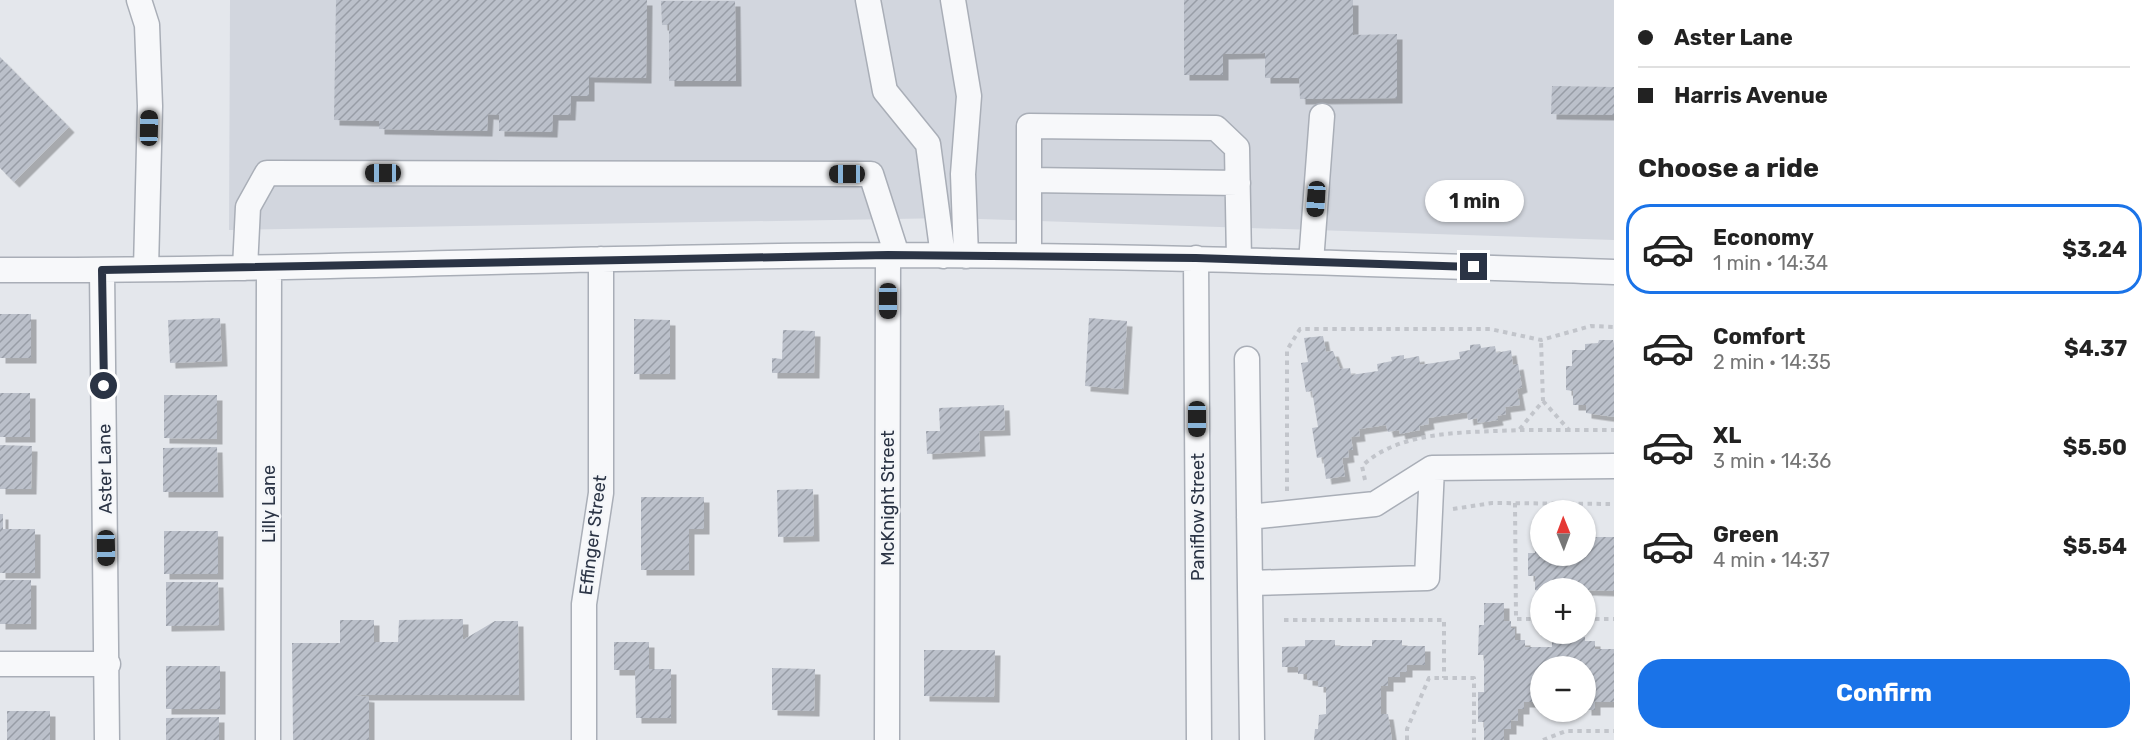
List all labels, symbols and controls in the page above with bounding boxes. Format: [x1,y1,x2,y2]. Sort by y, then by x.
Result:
text: Aster Lane [1674,24,1793,51]
text: Harris Avenue [1674,82,1828,109]
car [140,110,158,146]
text: Choose a ride [1638,152,1819,184]
car [365,164,401,182]
car [829,165,865,183]
car [1306,180,1326,218]
callout: 1 min [1424,180,1524,222]
text: 1 min [1449,189,1500,213]
icon: car [1641,222,1695,276]
text: Economy [1713,224,1814,251]
text: $3.24 [2062,236,2127,263]
text: 1 min · 14:34 [1713,251,1828,275]
route end [1460,253,1487,280]
car [879,283,897,319]
icon: car [1641,321,1695,375]
text: Comfort [1713,323,1805,350]
text: $4.37 [2064,335,2127,362]
text: 2 min · 14:35 [1713,350,1831,374]
route start [90,372,117,399]
car [1188,401,1206,437]
icon: car [1641,420,1695,474]
text: XL [1713,422,1741,449]
street label: Aster Lane [93,424,117,514]
street label: McKnight Street [877,430,899,566]
text: $5.50 [2063,434,2127,461]
text: 3 min · 14:36 [1713,449,1831,473]
street label: Paniflow Street [1187,453,1209,581]
street label: Lilly Lane [258,465,280,543]
street label: Effinger Street [575,474,611,596]
north arrow [1530,500,1596,566]
map controls [1530,500,1596,722]
icon: car [1641,519,1695,573]
text: Green [1713,521,1779,548]
car [97,530,115,566]
text: $5.54 [2063,533,2127,560]
text: 4 min · 14:37 [1713,548,1830,572]
button: + [1530,578,1596,644]
button: − [1530,656,1596,722]
button: Confirm [1638,659,2130,728]

